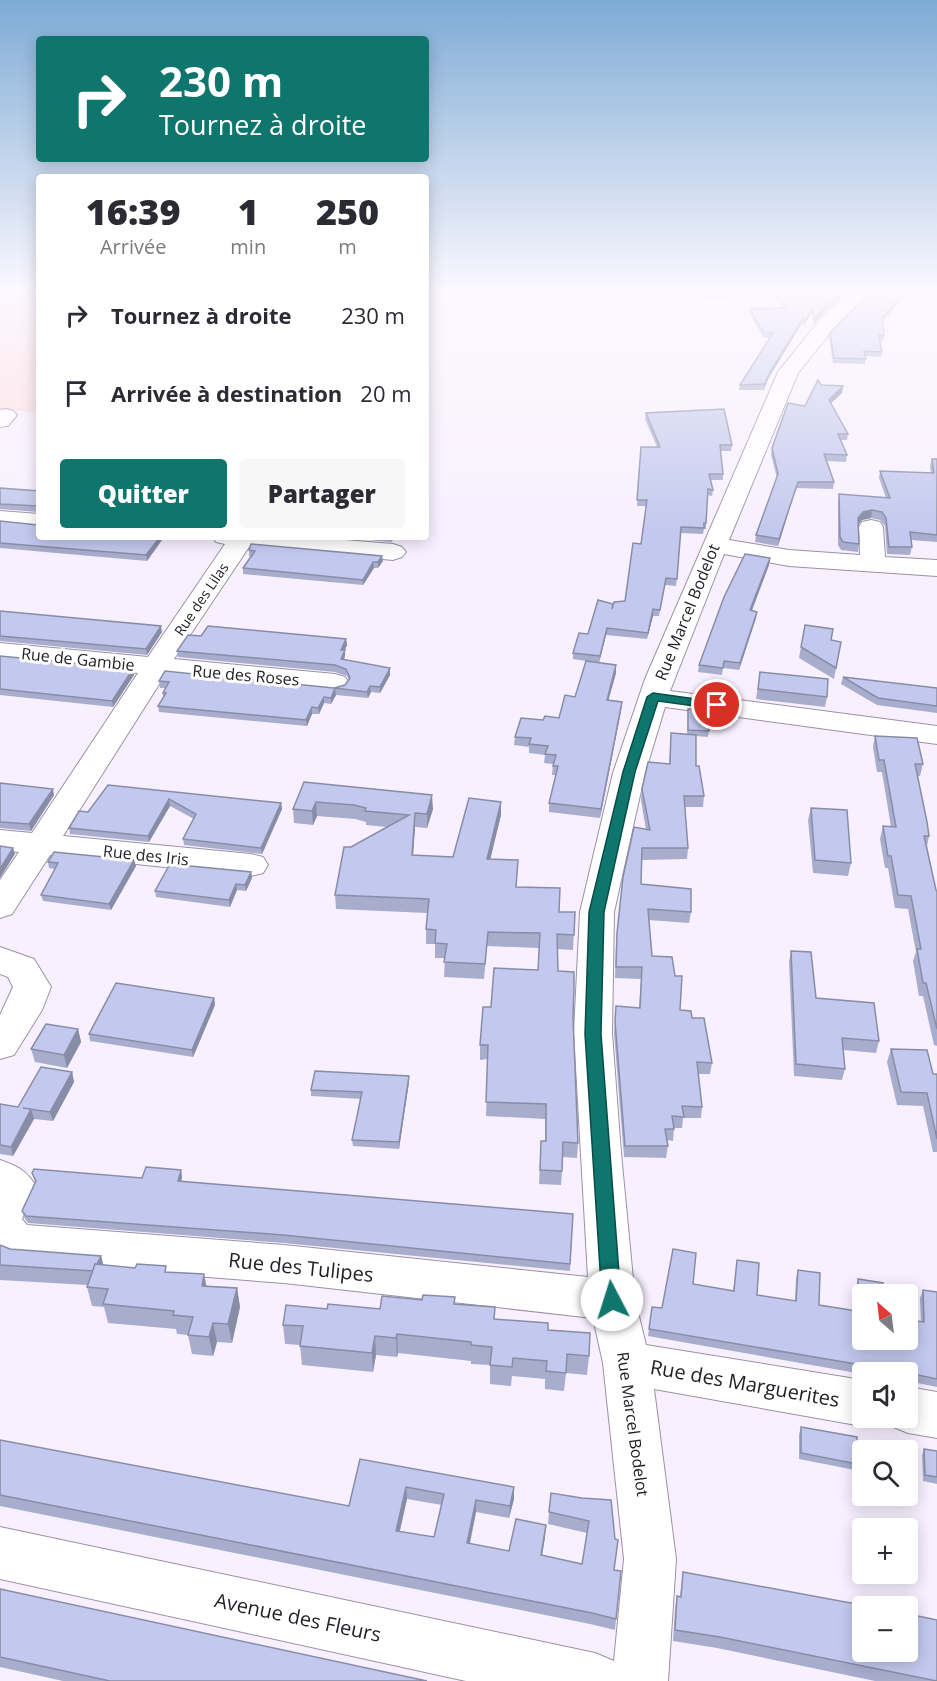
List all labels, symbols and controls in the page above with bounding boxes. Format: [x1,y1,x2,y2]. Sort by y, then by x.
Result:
text: 230 m [159,52,283,109]
icon: right [60,60,138,138]
text: Tournez à droite [159,106,367,143]
text: 16:39 [86,187,181,236]
text: 1 [238,187,259,236]
text: 250 [316,187,379,236]
text: Arrivée [100,233,166,260]
text: min [230,233,266,260]
text: m [338,233,357,260]
icon: right [60,299,93,332]
text: Tournez à droite [111,300,292,330]
text: 230 m [341,300,405,330]
icon: arrive [60,377,93,410]
text: Arrivée à destination [111,378,342,408]
text: 20 m [360,378,412,408]
button: Quitter [60,459,227,528]
button: Partager [239,459,405,528]
street label: Rue Marcel Bodelot [650,540,725,684]
street label: Rue des Lilas [170,558,233,639]
street label: Rue de Gambie [20,642,136,676]
street label: Rue des Roses [192,659,300,691]
pin [691,679,742,730]
icon: arrive [700,688,733,721]
street label: Rue des Iris [102,840,190,870]
street label: Rue des Tulipes [227,1246,375,1288]
position arrow [580,1268,644,1332]
north arrow [852,1284,918,1350]
map controls [852,1284,918,1662]
street label: Rue Marcel Bodelot [612,1350,654,1498]
street label: Rue des Marguerites [648,1353,842,1413]
button: sound [852,1362,918,1428]
button: search [852,1440,918,1506]
button: + [852,1518,918,1584]
street label: Avenue des Fleurs [212,1586,384,1648]
button: − [852,1596,918,1662]

